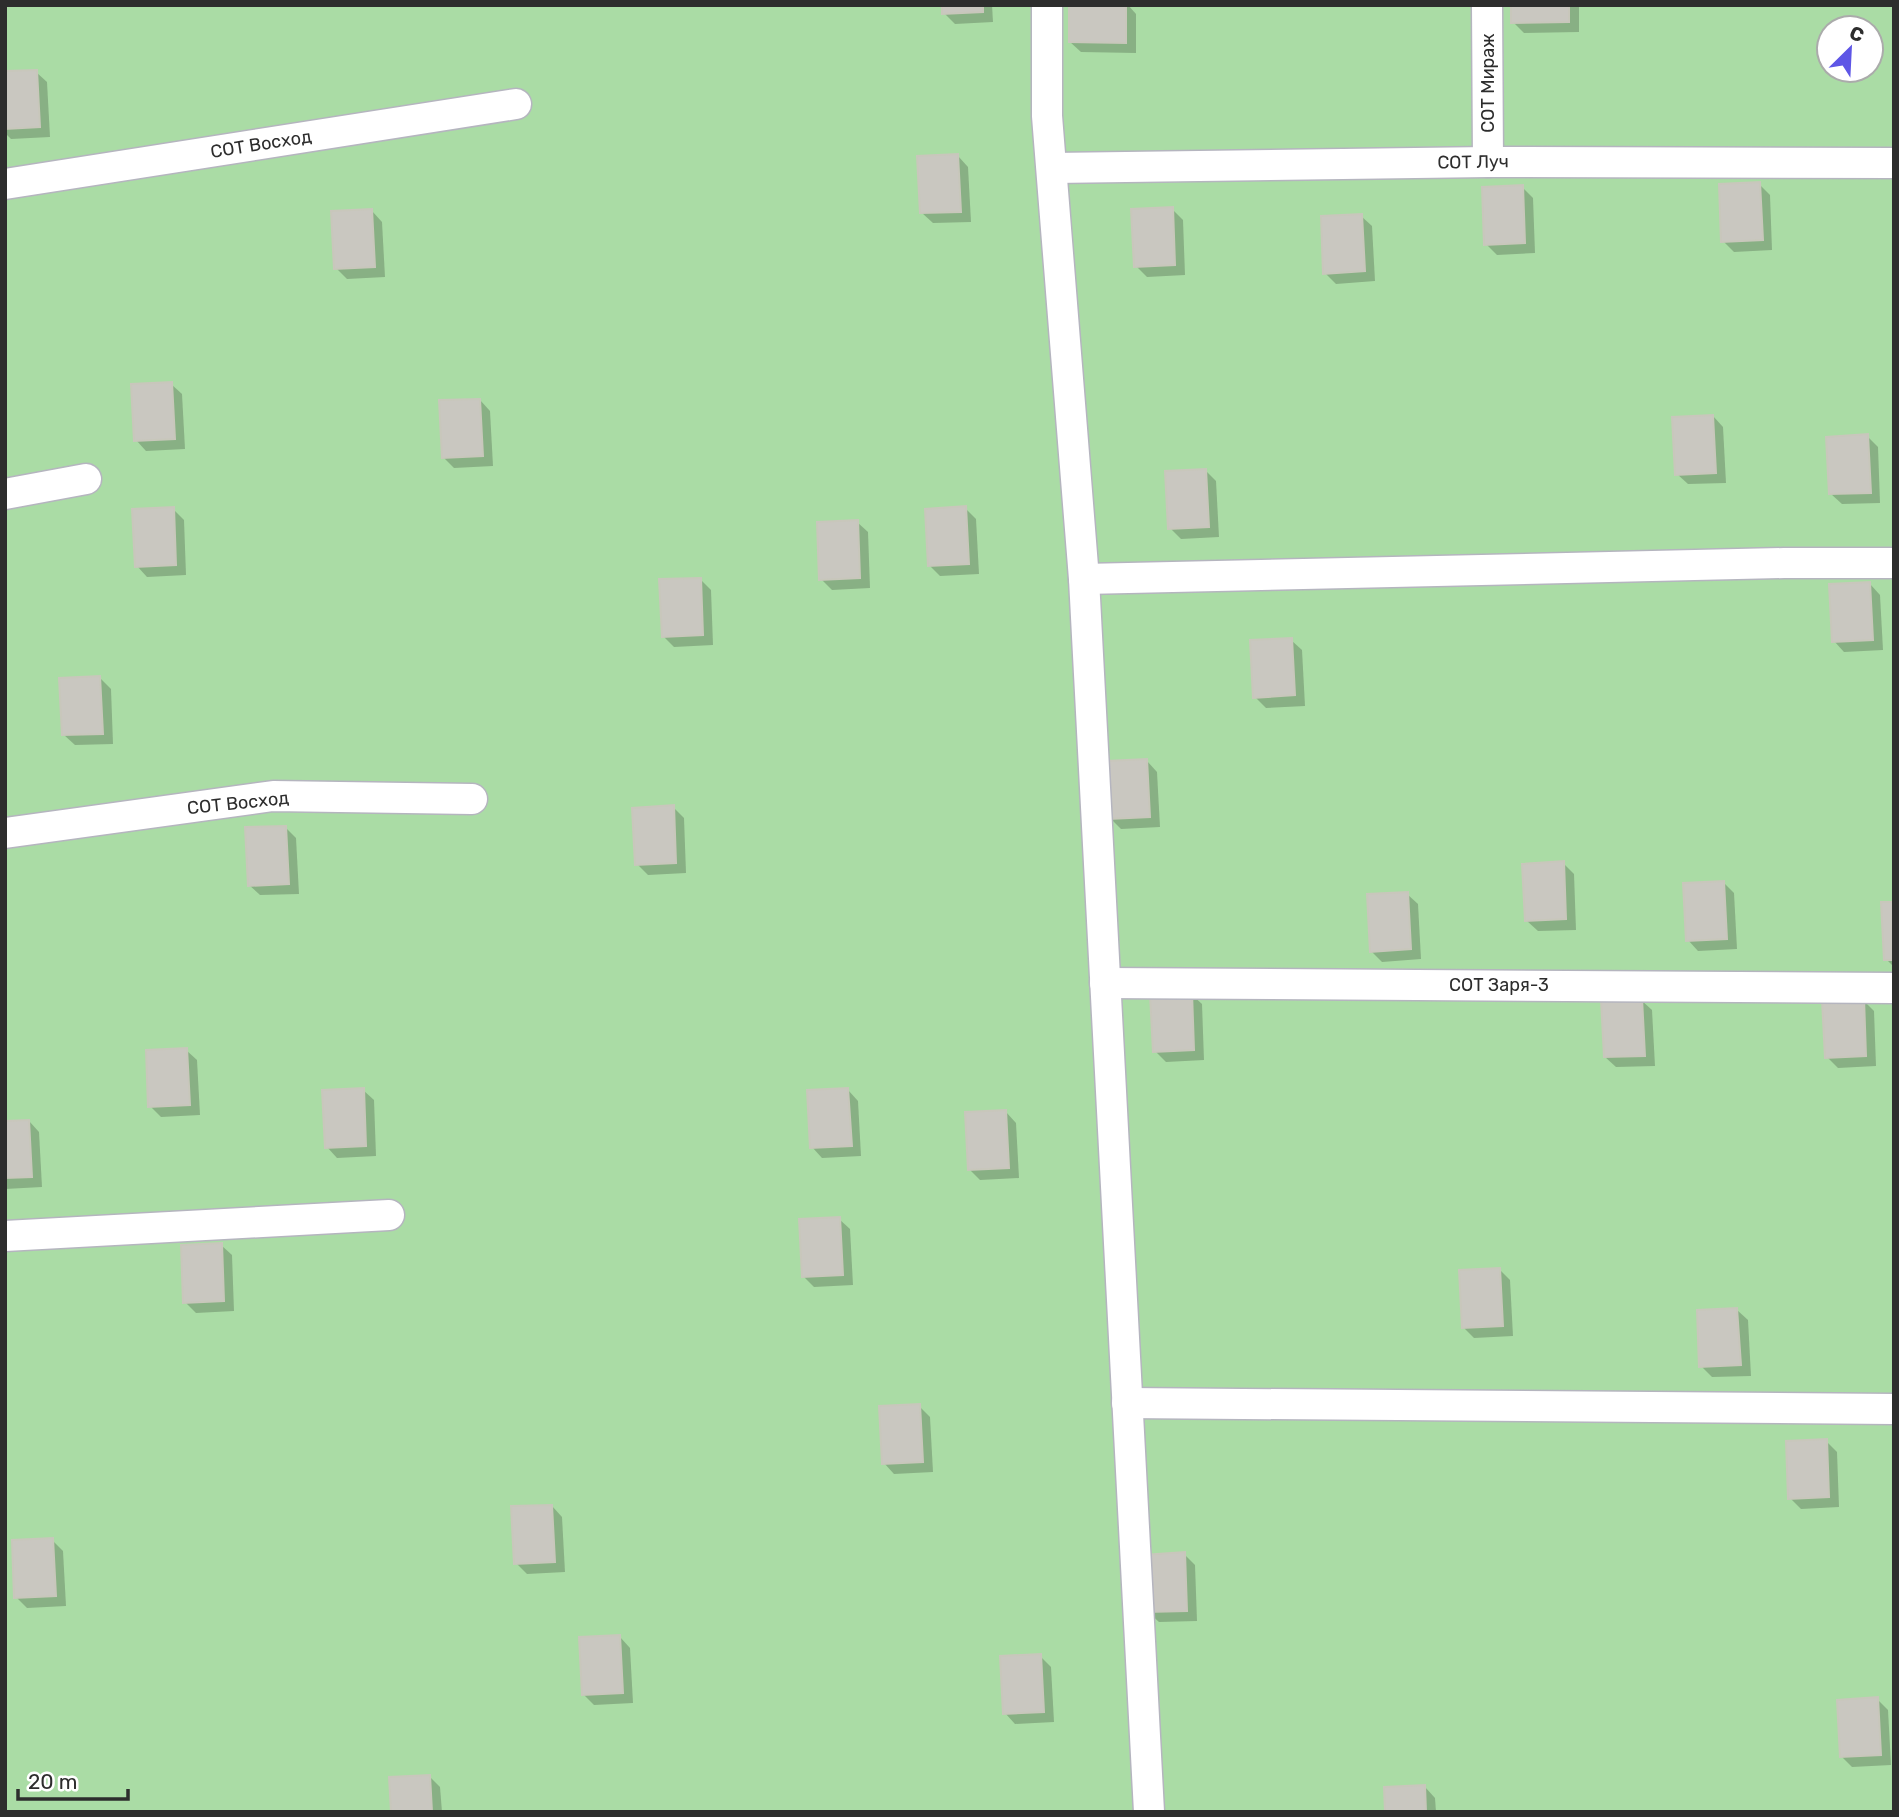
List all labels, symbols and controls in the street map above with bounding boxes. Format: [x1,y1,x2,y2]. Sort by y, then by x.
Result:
north arrow [1815,14,1885,84]
text: С [1846,21,1867,47]
street label: СОТ Мираж [1477,33,1499,133]
street label: СОТ Восход [209,125,313,163]
street label: СОТ Луч [1437,150,1509,174]
street label: СОТ Восход [186,787,290,819]
street label: СОТ Заря-3 [1449,974,1549,996]
scale bar [18,1758,128,1802]
text: 20 m [28,1769,77,1794]

